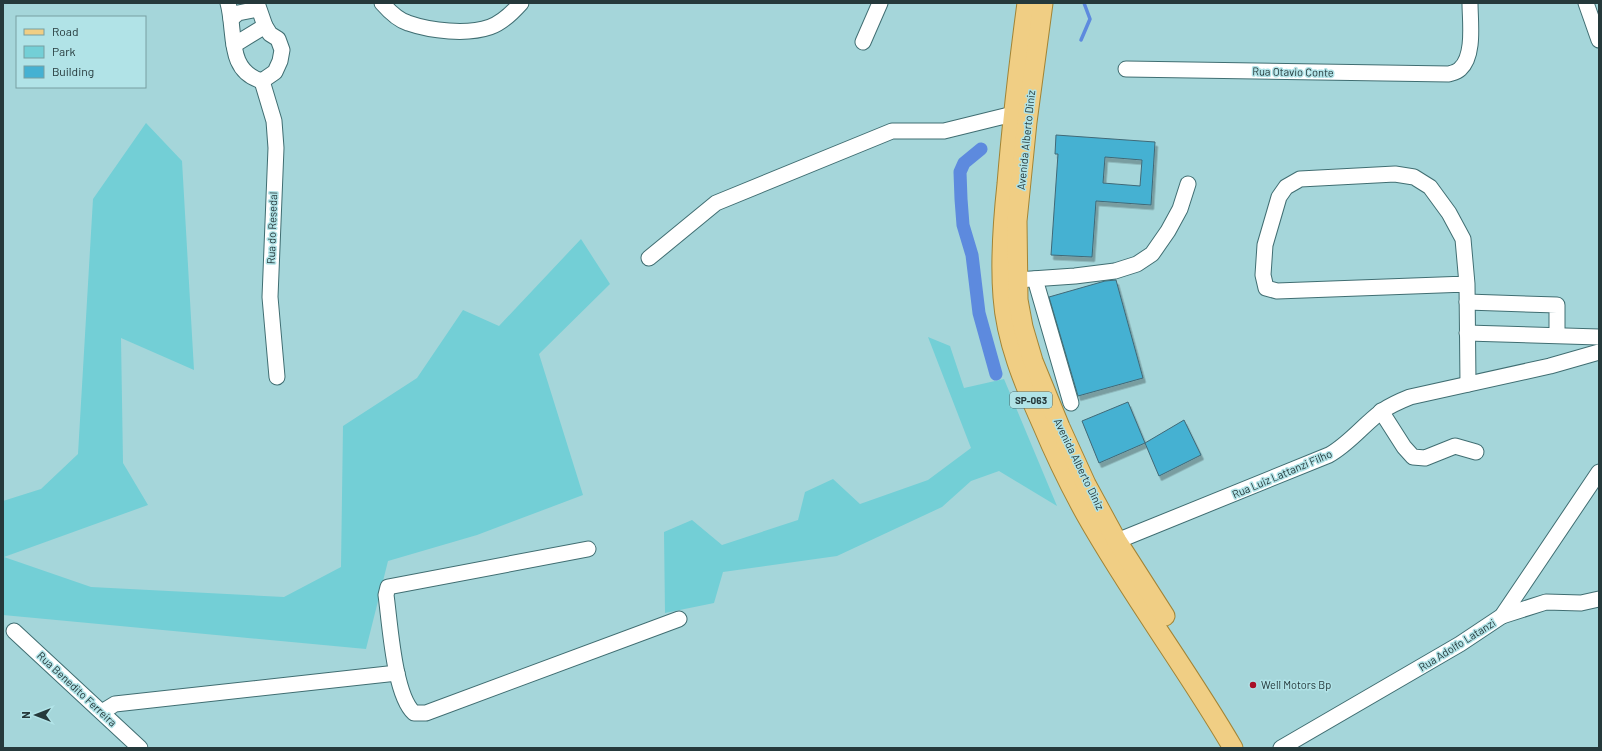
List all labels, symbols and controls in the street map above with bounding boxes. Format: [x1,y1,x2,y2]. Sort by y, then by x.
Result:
legend [16,16,146,88]
text: Road [52,24,79,38]
text: Park [52,44,76,58]
text: Building [52,64,94,78]
street label: Rua Otavio Conte [1252,64,1334,79]
street label: Avenida Alberto Diniz [1014,89,1037,190]
street label: Rua do Resedal [264,192,279,264]
road number: SP-063 [1010,392,1052,408]
street label: Avenida Alberto Diniz [1052,416,1107,512]
street label: Rua Luiz Lattanzi Filho [1230,447,1334,500]
street label: Rua Adolfo Latanzi [1416,616,1498,673]
street label: Rua Benedito Ferreira [35,649,120,729]
place label: Well Motors Bp [1261,678,1331,691]
marker: Well Motors Bp [1248,680,1258,690]
north arrow [16,695,56,735]
text: N [19,711,32,719]

